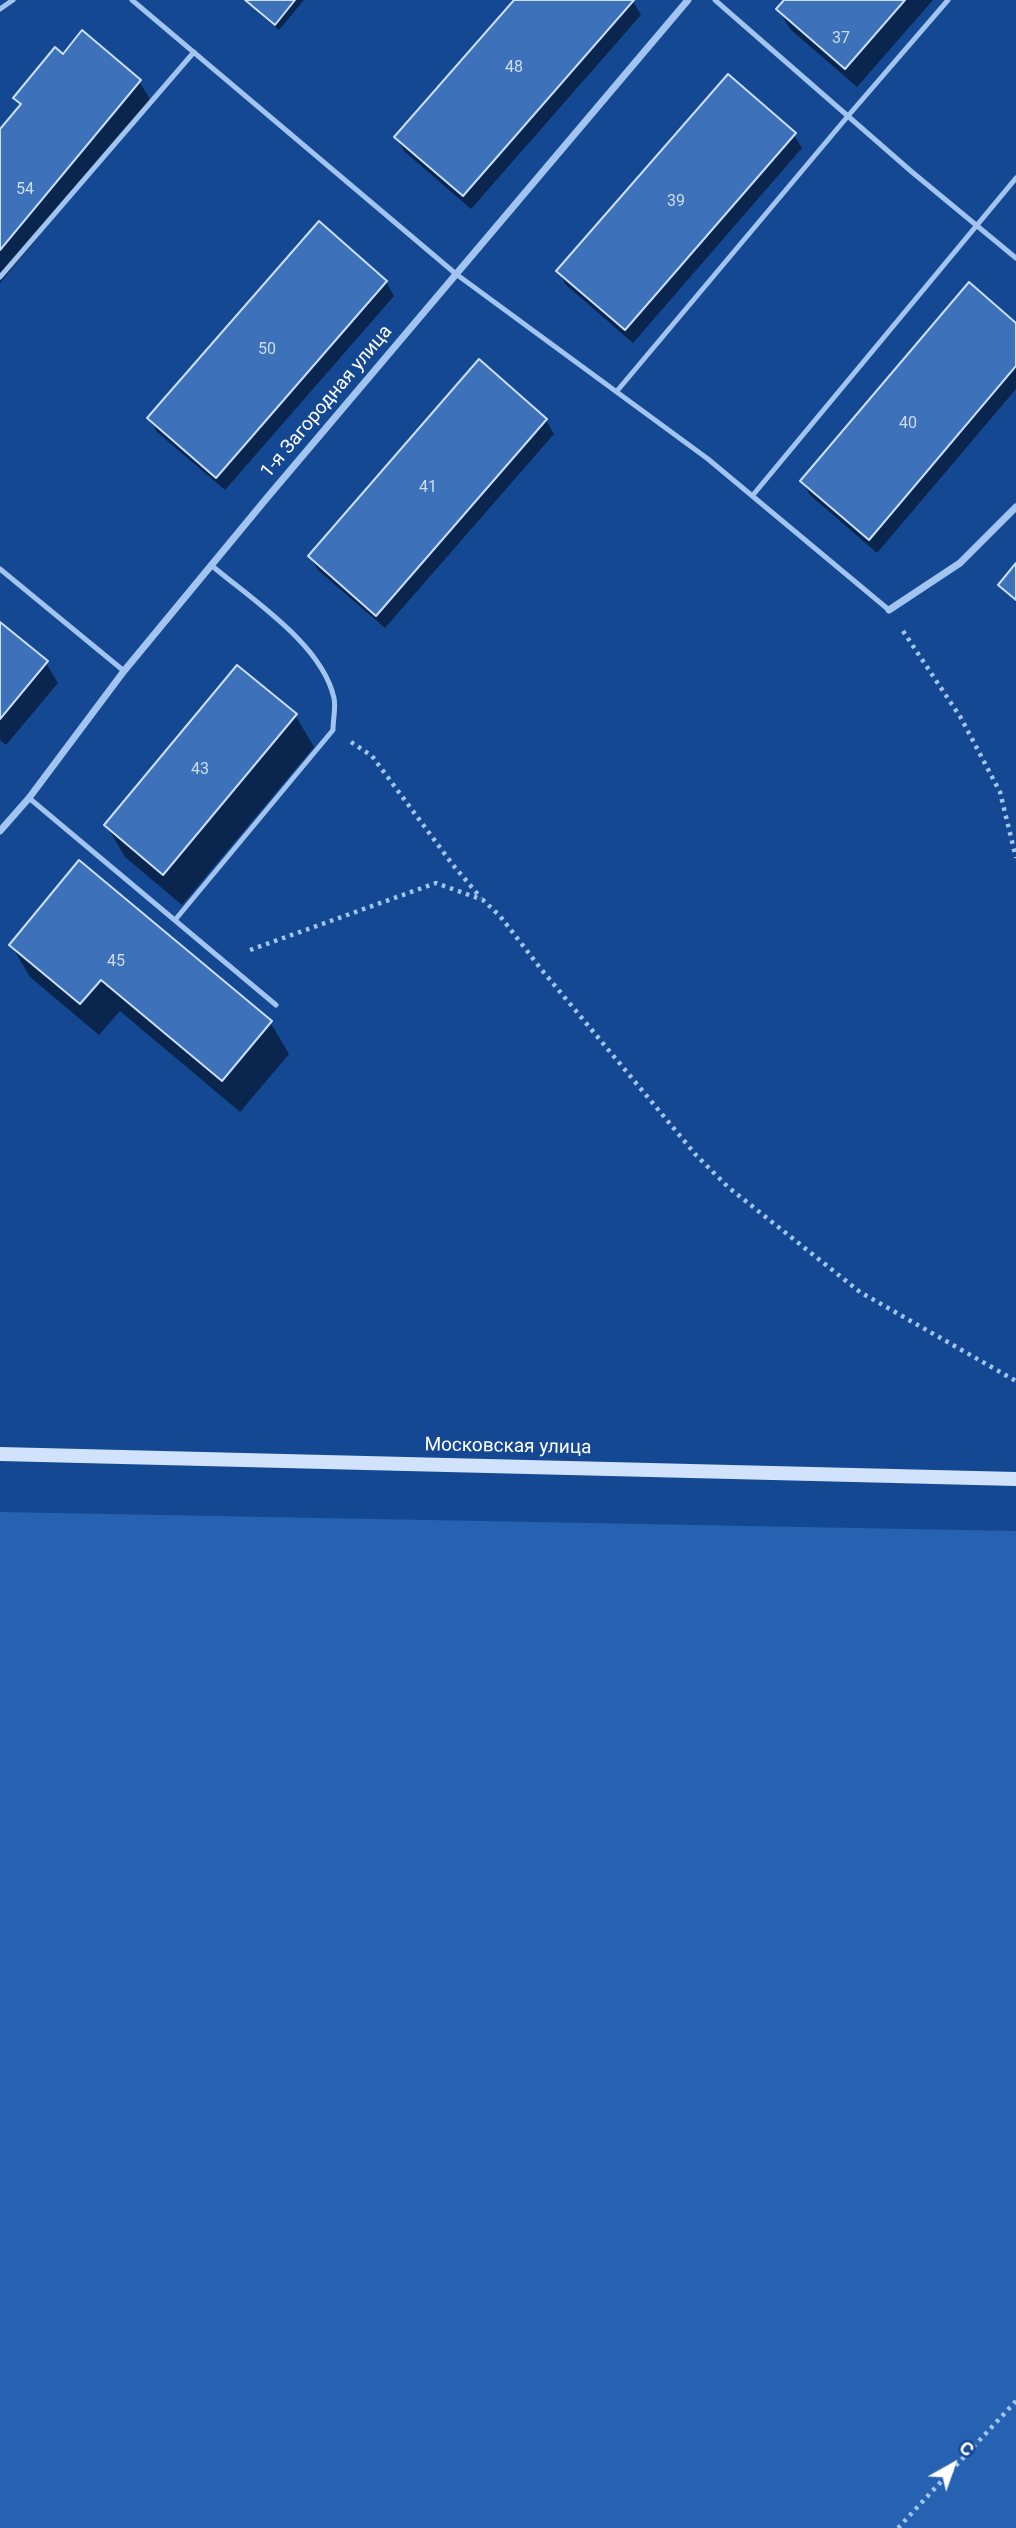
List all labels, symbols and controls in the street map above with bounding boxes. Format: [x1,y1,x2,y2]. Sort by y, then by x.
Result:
house number: 37 [832,29,850,49]
house number: 48 [505,58,523,78]
house number: 54 [16,180,34,200]
house number: 39 [667,192,685,212]
street label: 1-я Загородная улица [256,321,398,483]
house number: 50 [258,340,276,360]
house number: 40 [899,414,917,434]
house number: 41 [419,478,437,498]
house number: 43 [191,760,209,780]
house number: 45 [107,952,125,972]
street label: Московская улица [424,1434,592,1460]
north arrow [918,2430,988,2500]
text: С [955,2436,979,2461]

